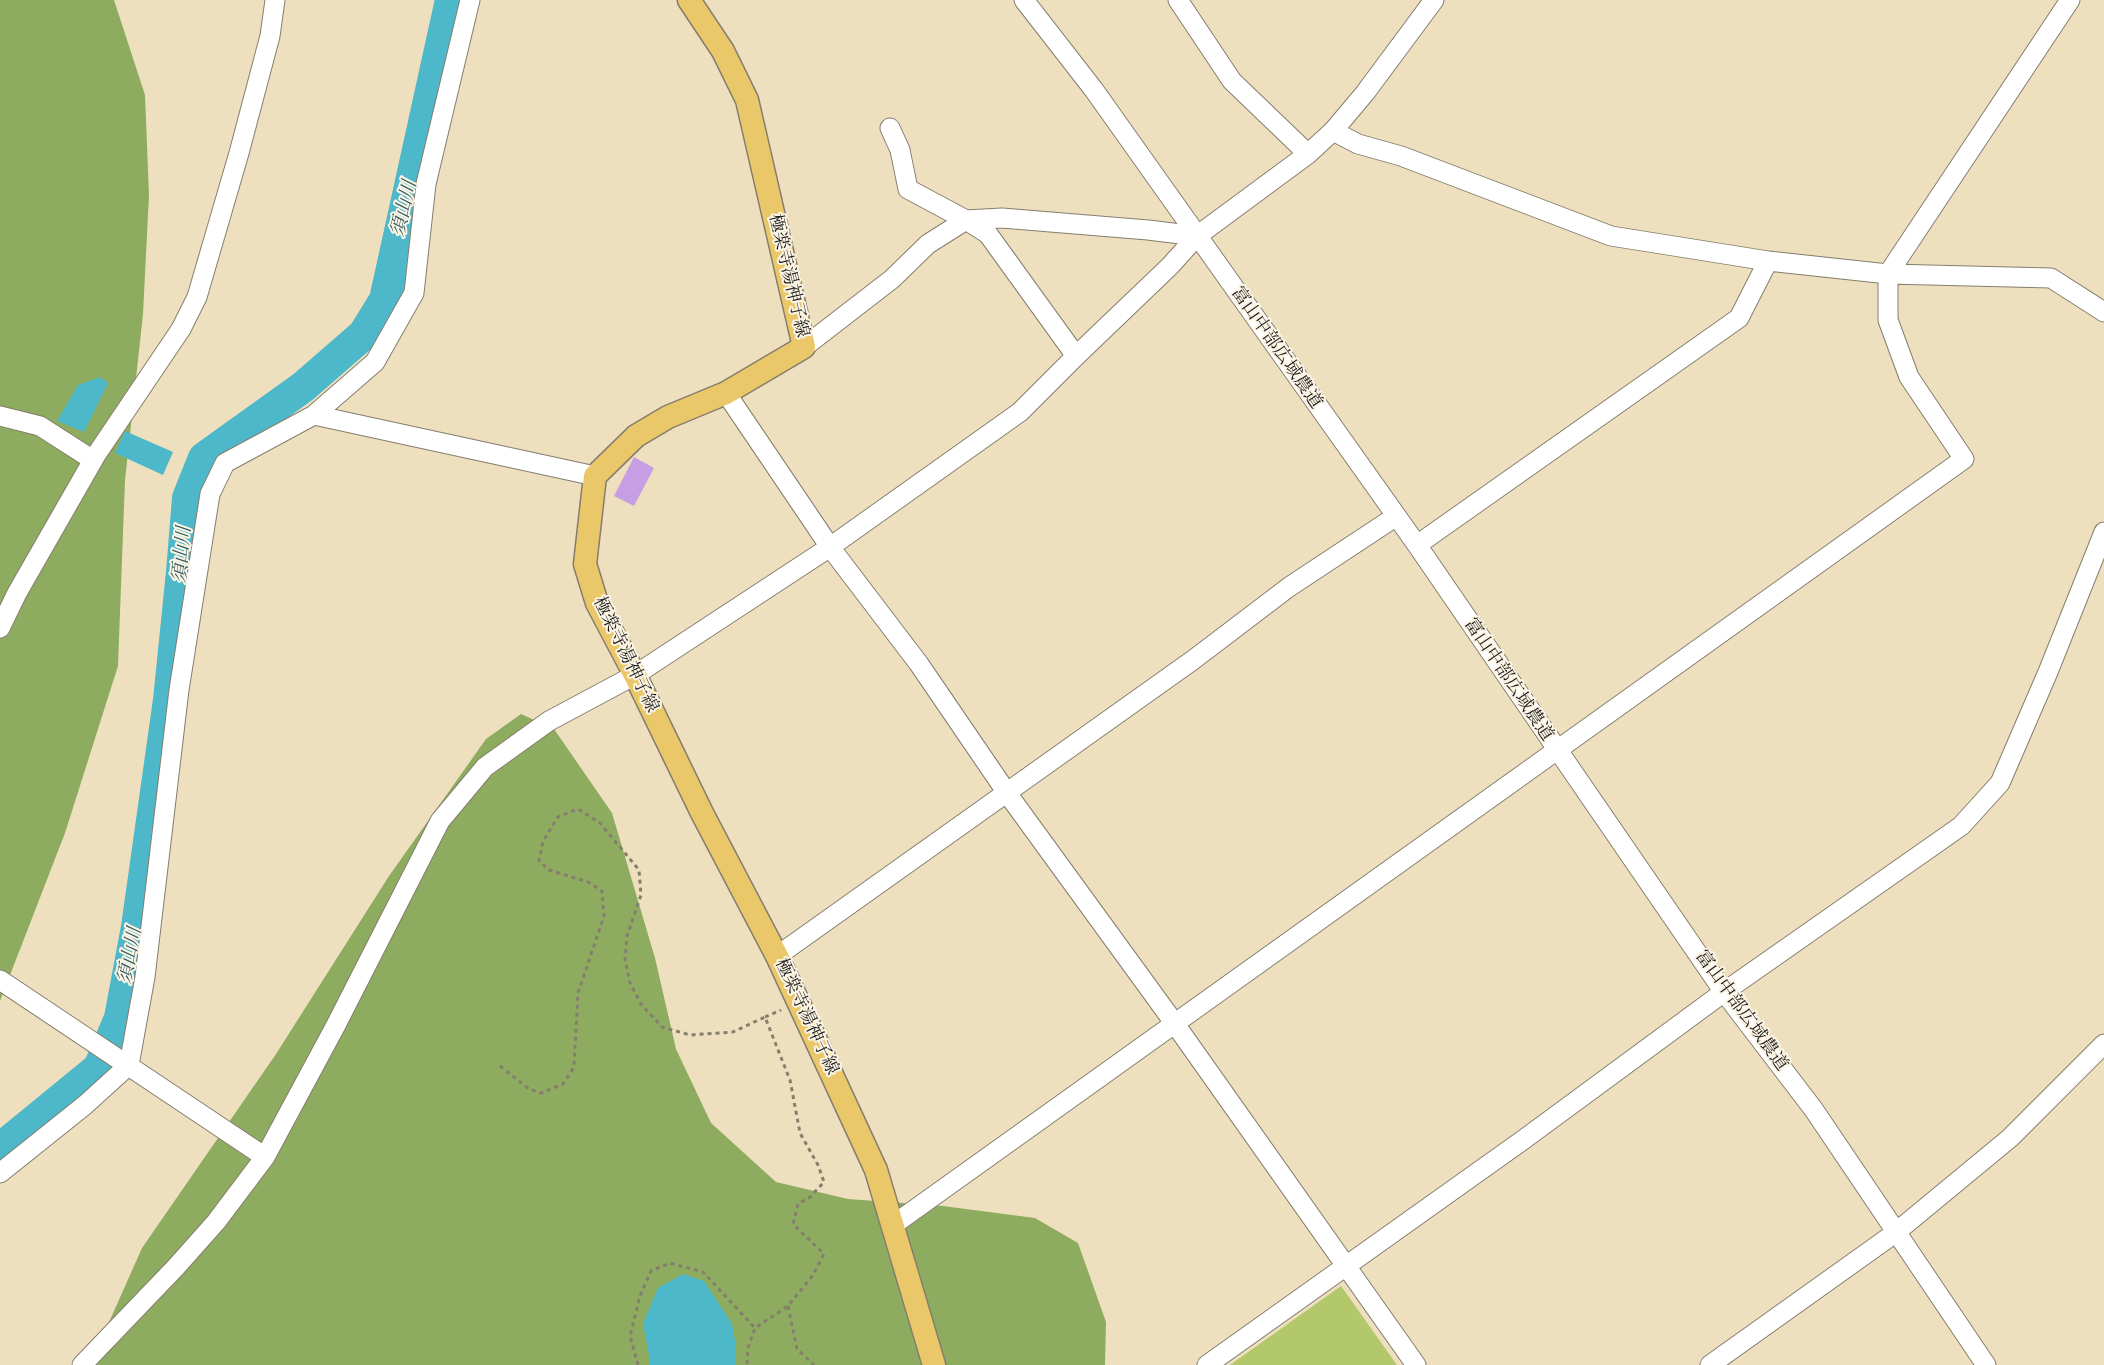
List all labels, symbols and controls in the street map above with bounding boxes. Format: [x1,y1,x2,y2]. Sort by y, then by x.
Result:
water label: 須山川 [387,179,423,239]
street label: 極楽寺湯神子線 [763,212,813,340]
street label: 富山中部広域農道 [1226,283,1326,413]
water label: 須山川 [169,526,197,584]
street label: 極楽寺湯神子線 [588,594,662,716]
street label: 富山中部広域農道 [1459,614,1557,746]
water label: 須山川 [114,926,148,986]
street label: 富山中部広域農道 [1690,946,1792,1076]
street label: 極楽寺湯神子線 [770,955,842,1079]

